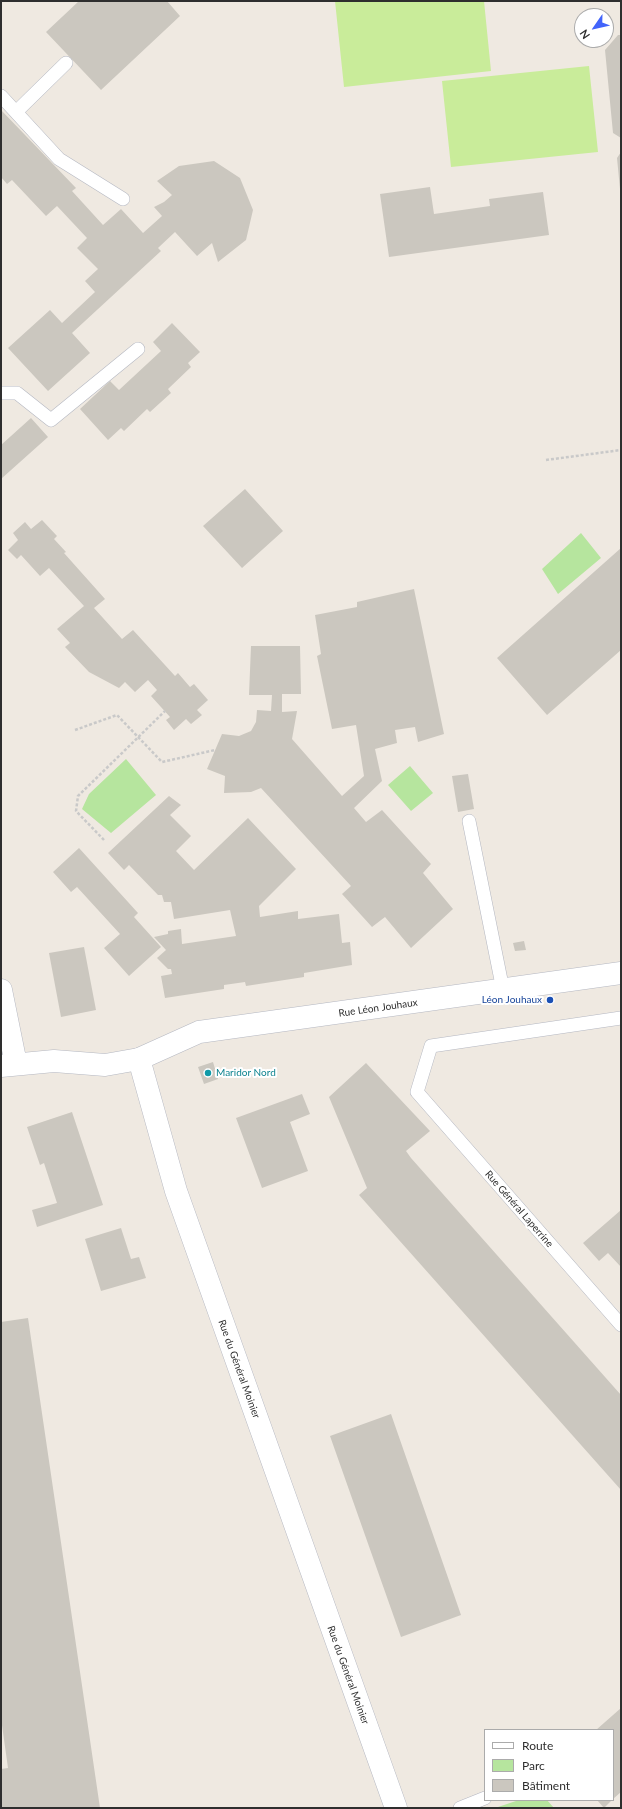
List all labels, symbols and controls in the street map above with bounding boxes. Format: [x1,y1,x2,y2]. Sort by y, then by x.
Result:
north arrow [574,8,614,48]
text: N [577,27,592,42]
place label: Léon Jouhaux [482,994,542,1006]
marker: Léon Jouhaux [545,995,555,1005]
street label: Rue Léon Jouhaux [338,997,418,1019]
place label: Maridor Nord [216,1067,276,1079]
marker: Maridor Nord [203,1068,213,1078]
street label: Rue Général Laperrine [482,1168,556,1250]
street label: Rue du Général Moinier [216,1318,262,1420]
street label: Rue du Général Moinier [325,1624,371,1726]
legend [484,1729,614,1801]
text: Route [522,1738,553,1753]
text: Parc [522,1758,545,1773]
text: Bâtiment [522,1778,570,1793]

